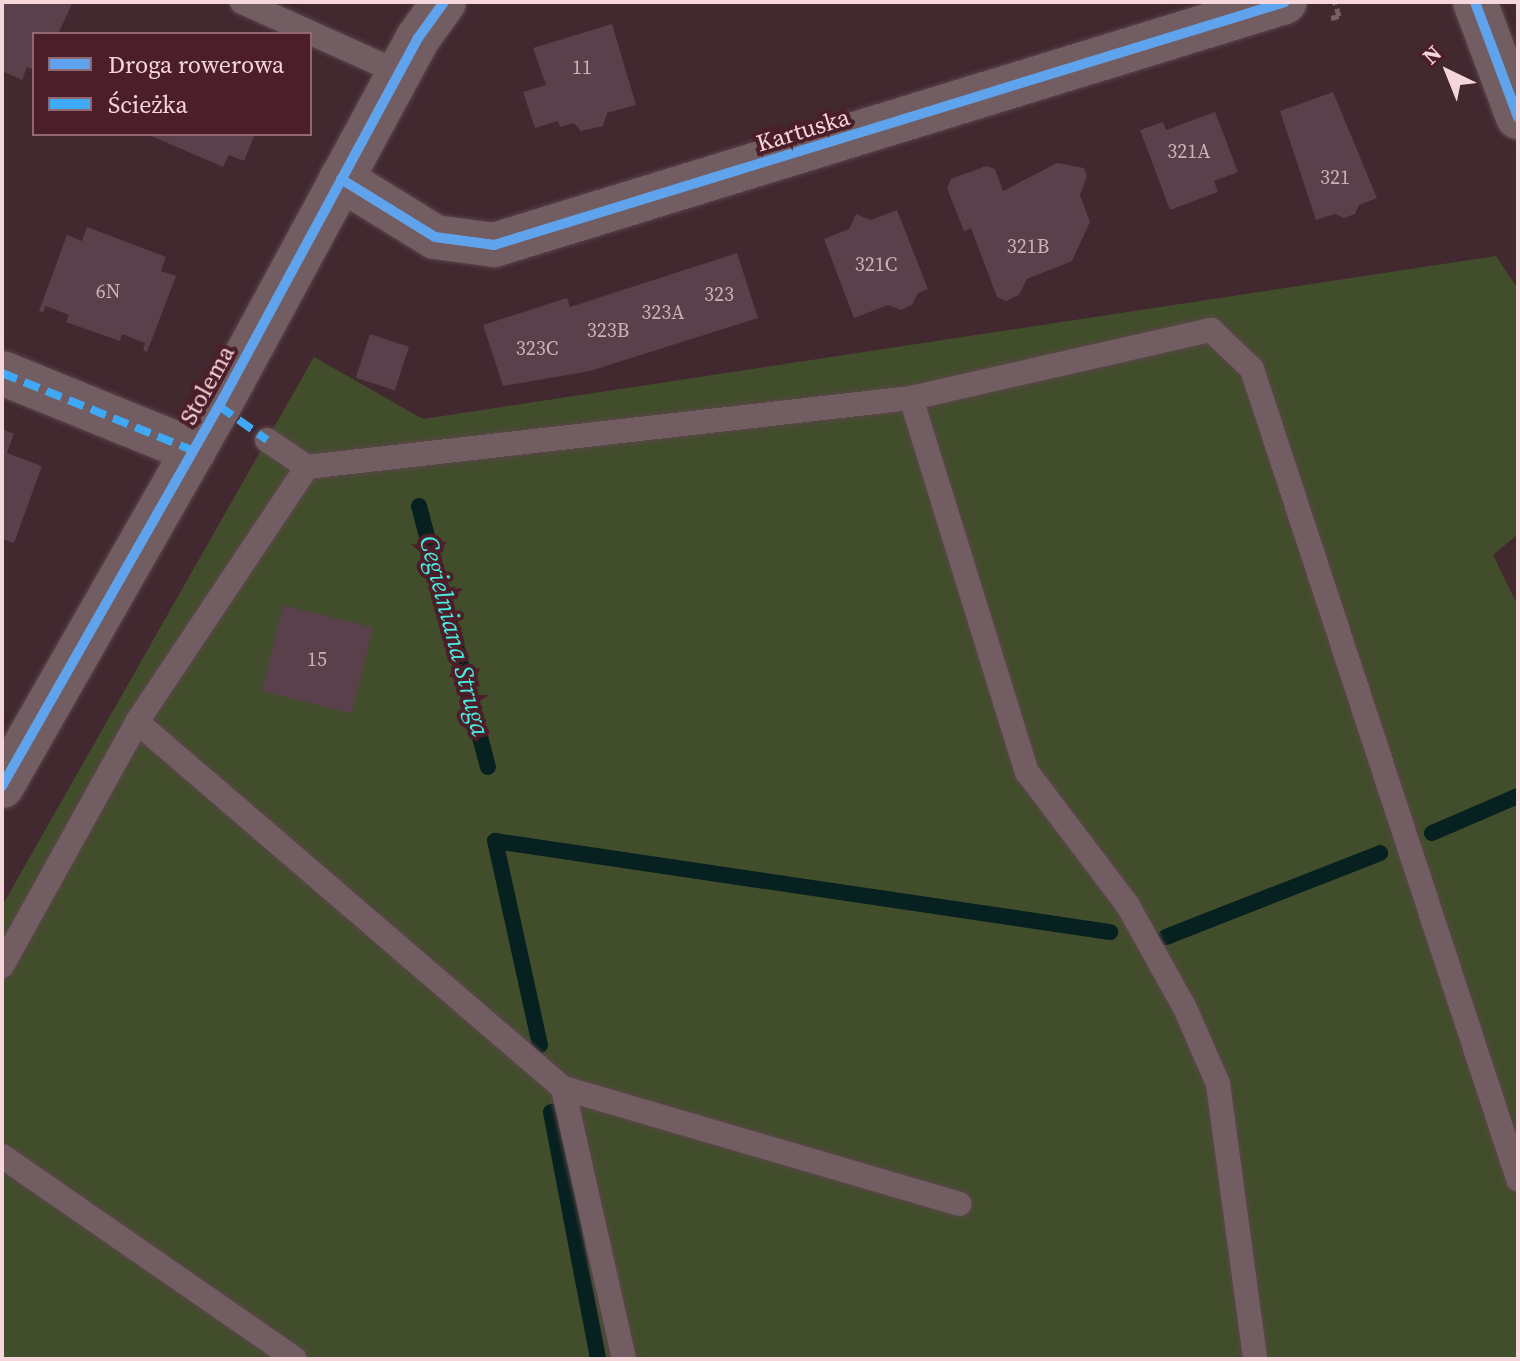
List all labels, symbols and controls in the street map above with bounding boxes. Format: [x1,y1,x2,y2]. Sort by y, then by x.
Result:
legend [32,32,312,136]
north arrow [1408,32,1488,112]
text: N [1416,38,1448,71]
text: Droga rowerowa [108,48,284,81]
house number: 11 [572,55,592,79]
text: Ścieżka [108,88,188,121]
street label: Kartuska [753,102,853,158]
house number: 321A [1167,139,1211,163]
house number: 321 [1320,165,1350,189]
house number: 321B [1007,234,1049,258]
house number: 321C [855,252,897,276]
house number: 6N [96,279,120,303]
house number: 323 [704,282,734,306]
house number: 323A [641,300,685,324]
house number: 323B [587,318,629,342]
house number: 323C [516,336,558,360]
street label: Stolema [174,340,240,430]
water label: Cegielniana Struga [412,532,496,740]
house number: 15 [307,647,327,671]

